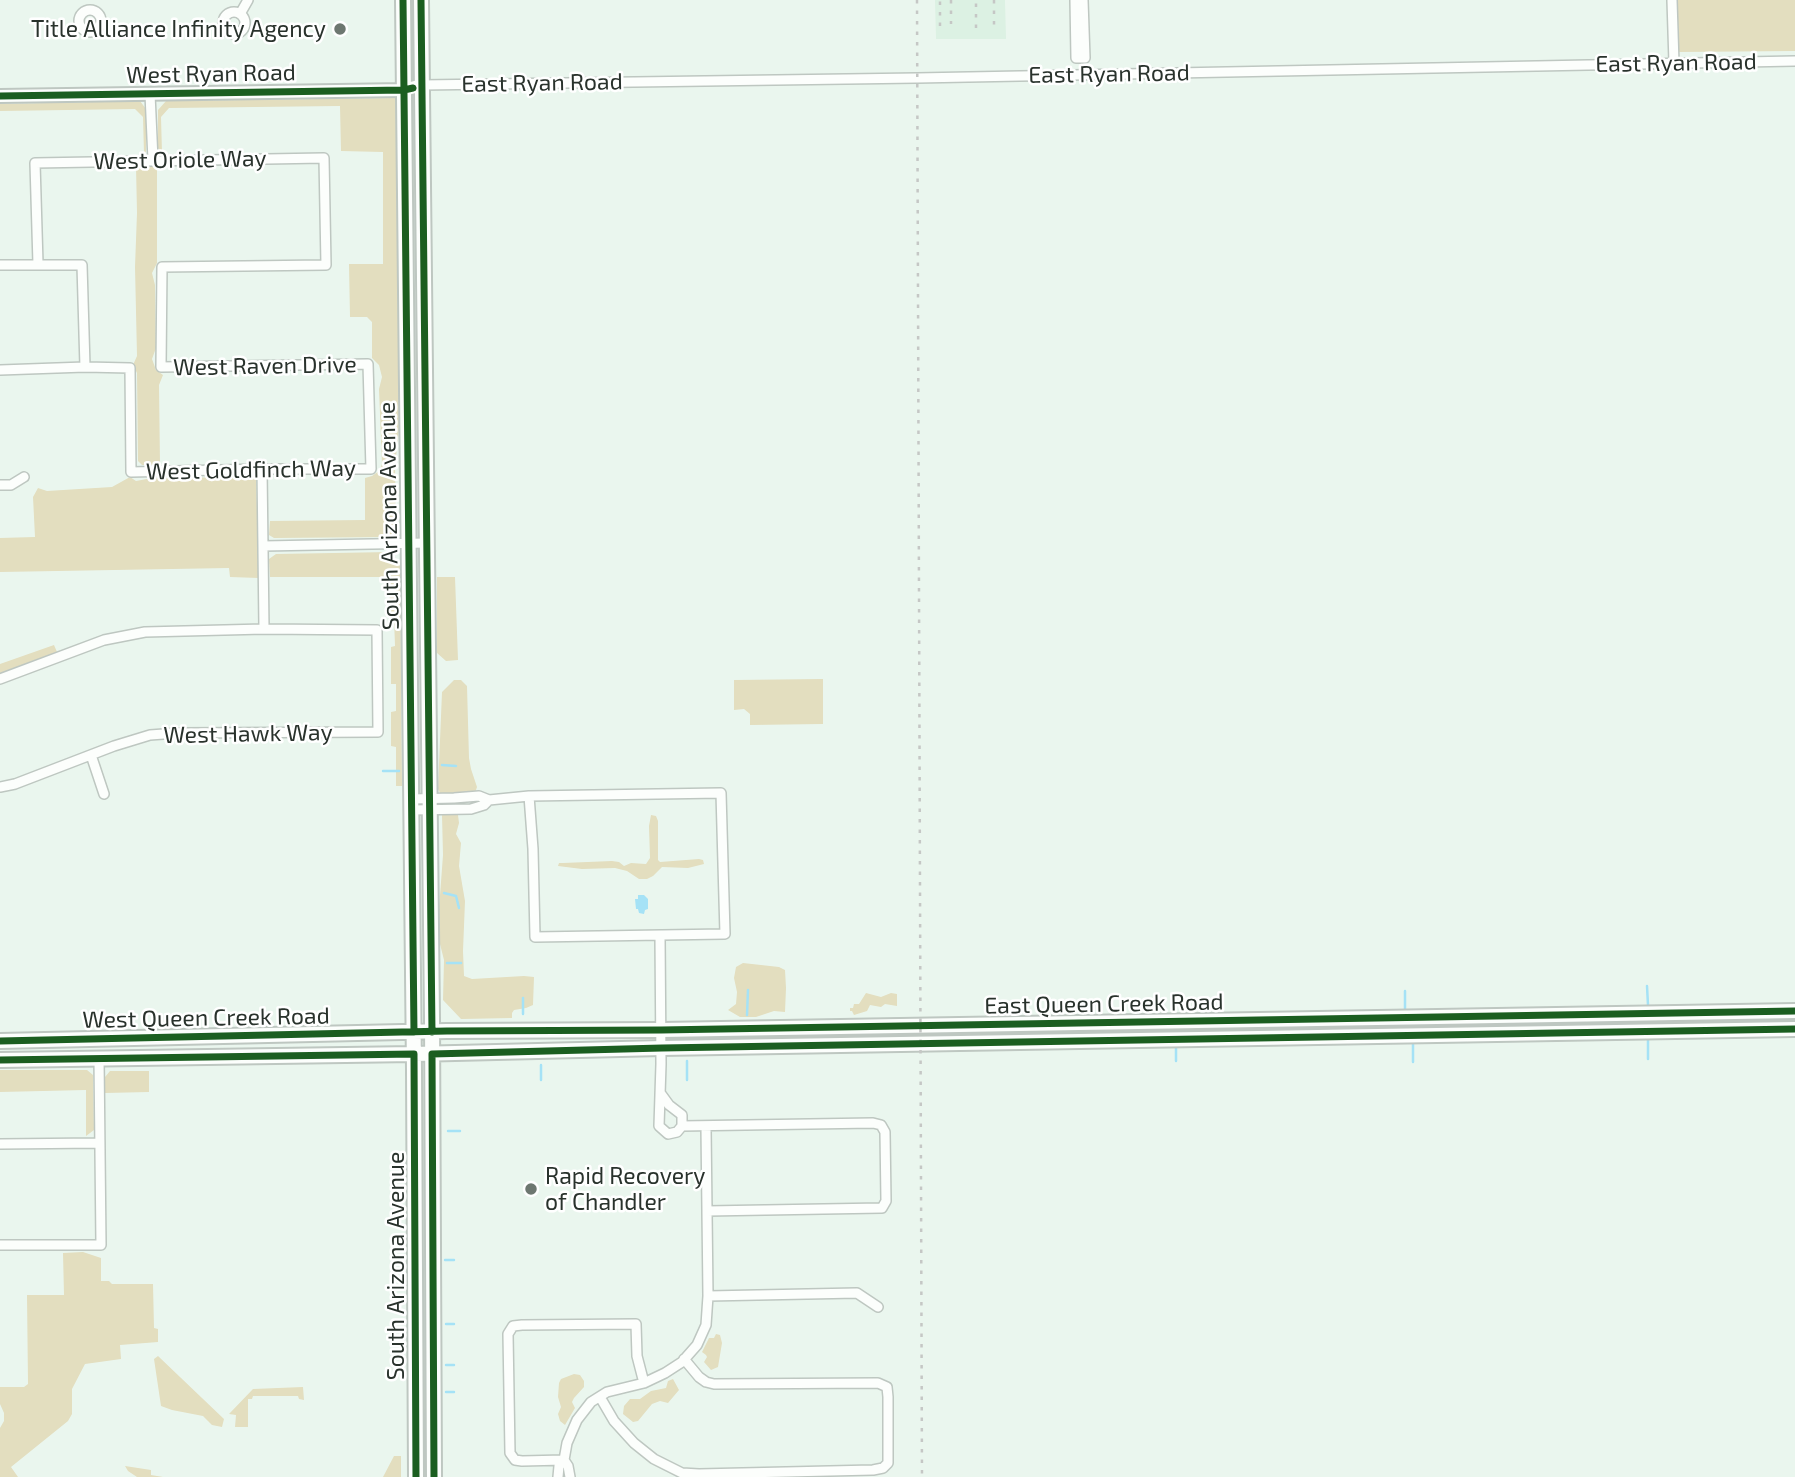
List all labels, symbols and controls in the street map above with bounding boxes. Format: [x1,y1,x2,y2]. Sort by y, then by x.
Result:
place label: Title Alliance Infinity Agency [31,15,326,43]
marker: Title Alliance Infinity Agency [332,21,348,37]
street label: East Ryan Road [1595,48,1757,78]
street label: West Ryan Road [126,59,296,89]
street label: East Ryan Road [1028,59,1190,89]
street label: East Ryan Road [461,68,623,98]
street label: West Oriole Way [93,145,267,175]
street label: West Raven Drive [173,351,357,381]
street label: South Arizona Avenue [373,402,405,630]
street label: West Goldfinch Way [146,454,356,486]
street label: West Hawk Way [163,719,333,749]
street label: East Queen Creek Road [984,988,1224,1020]
street label: West Queen Creek Road [82,1002,330,1034]
street label: South Arizona Avenue [382,1152,410,1380]
place label: Rapid Recovery of Chandler [545,1162,705,1216]
marker: Rapid Recovery of Chandler [523,1181,539,1197]

